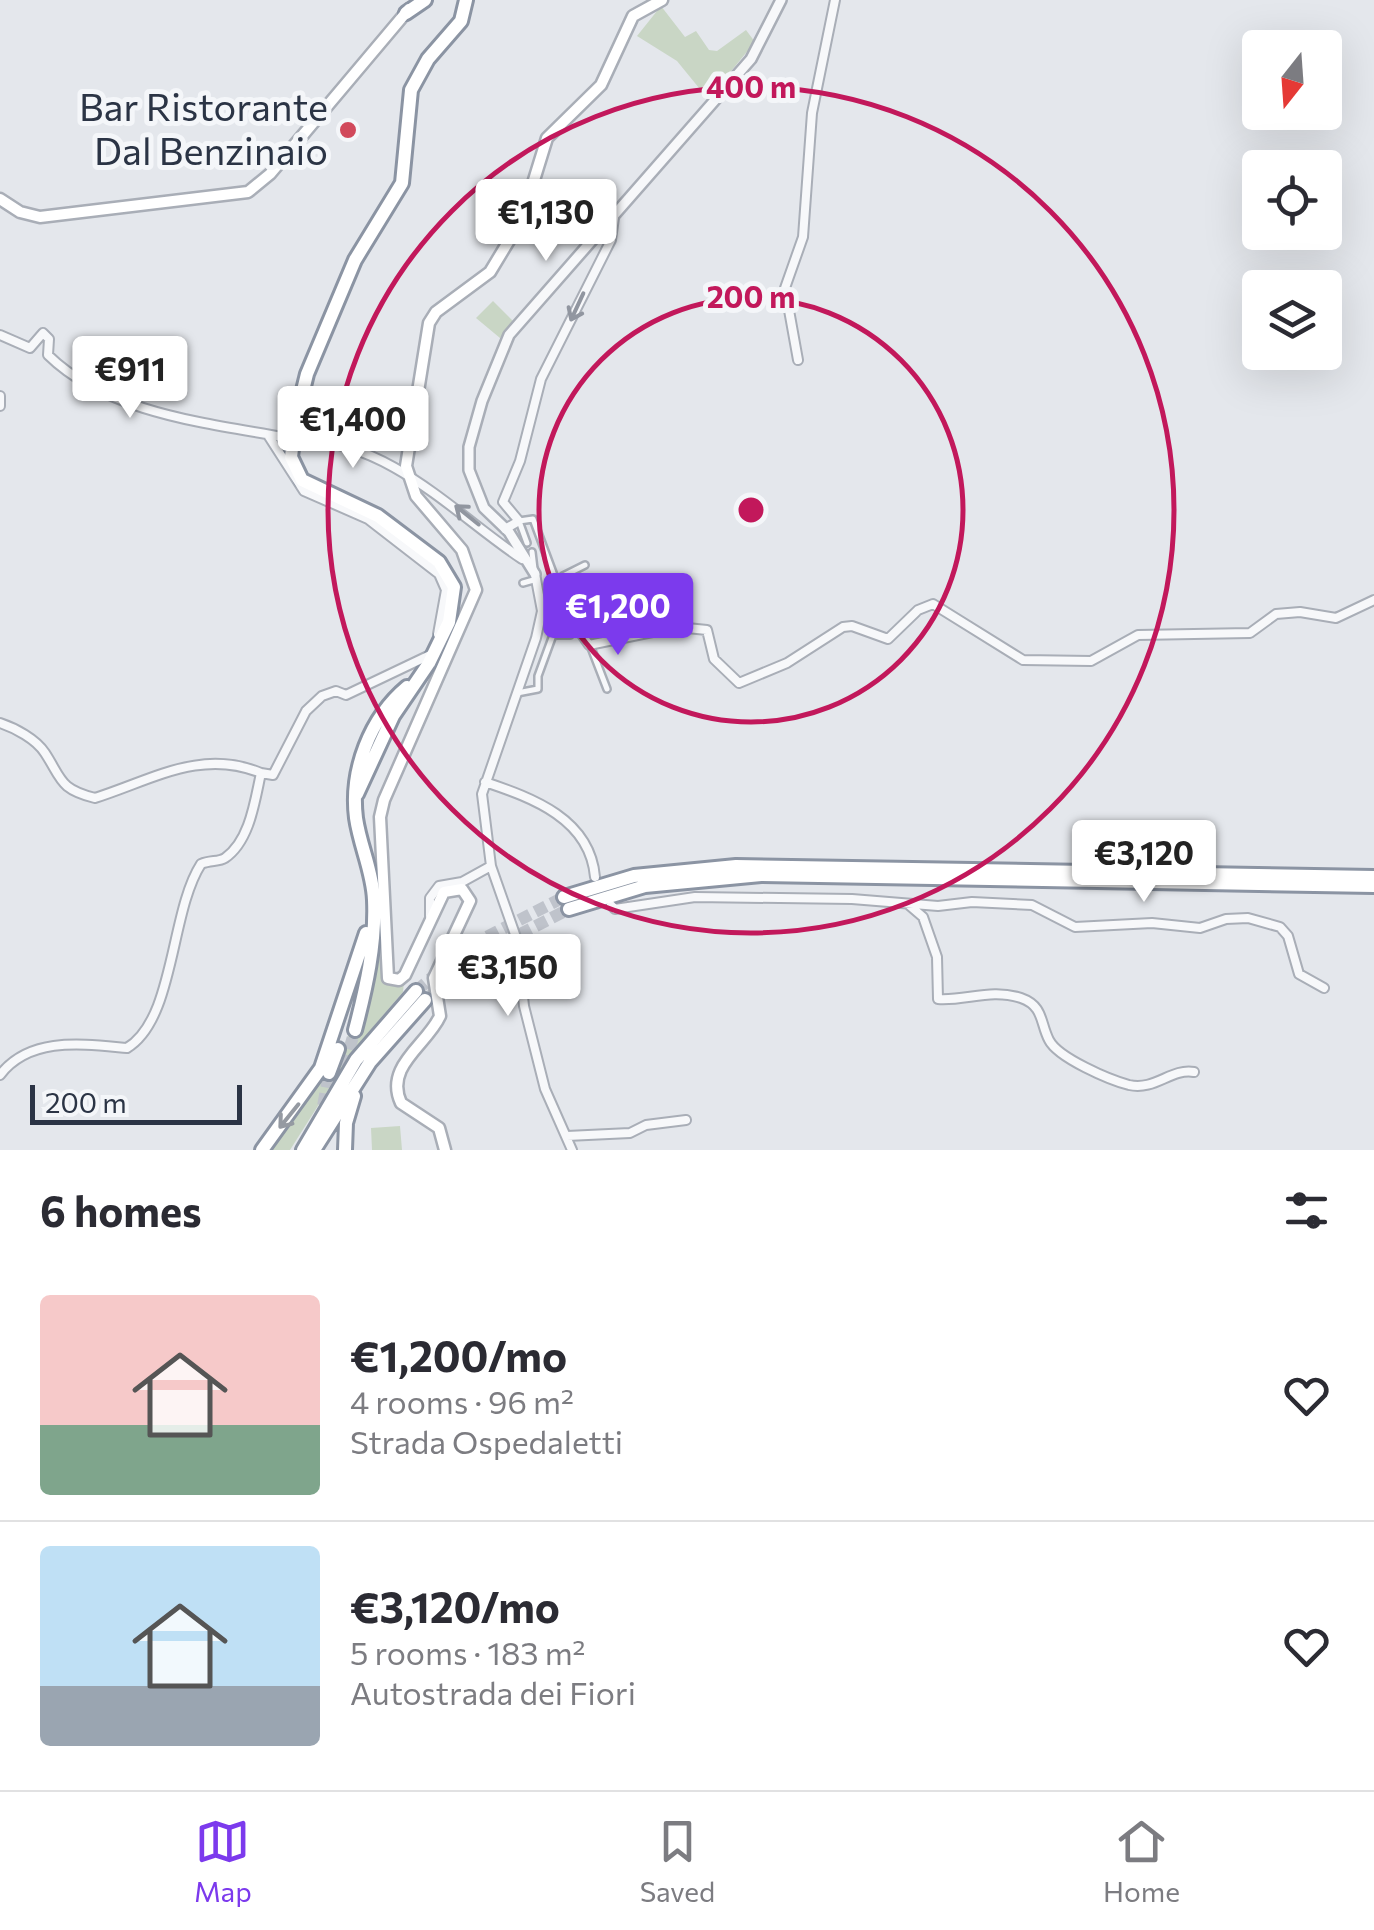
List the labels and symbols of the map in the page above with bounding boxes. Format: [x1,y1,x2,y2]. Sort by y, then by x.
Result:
north arrow [1242,30,1342,130]
text: 400 m [706,67,796,104]
place label: Bar Ristorante Dal Benzinaio [79,82,328,173]
marker: Bar Ristorante Dal Benzinaio [337,119,359,141]
pin: €1,130 [465,179,627,264]
text: 200 m [707,277,795,314]
one-way arrow [567,291,586,321]
pin: €911 [71,336,189,421]
pin: €1,400 [272,386,434,471]
centre of rings [733,492,769,528]
one-way arrow [455,504,481,526]
pin: €1,200 [537,573,699,658]
pin: €3,120 [1063,820,1225,905]
pin: €3,150 [427,934,589,1019]
scale bar [30,1080,242,1124]
one-way arrow [279,1103,301,1129]

